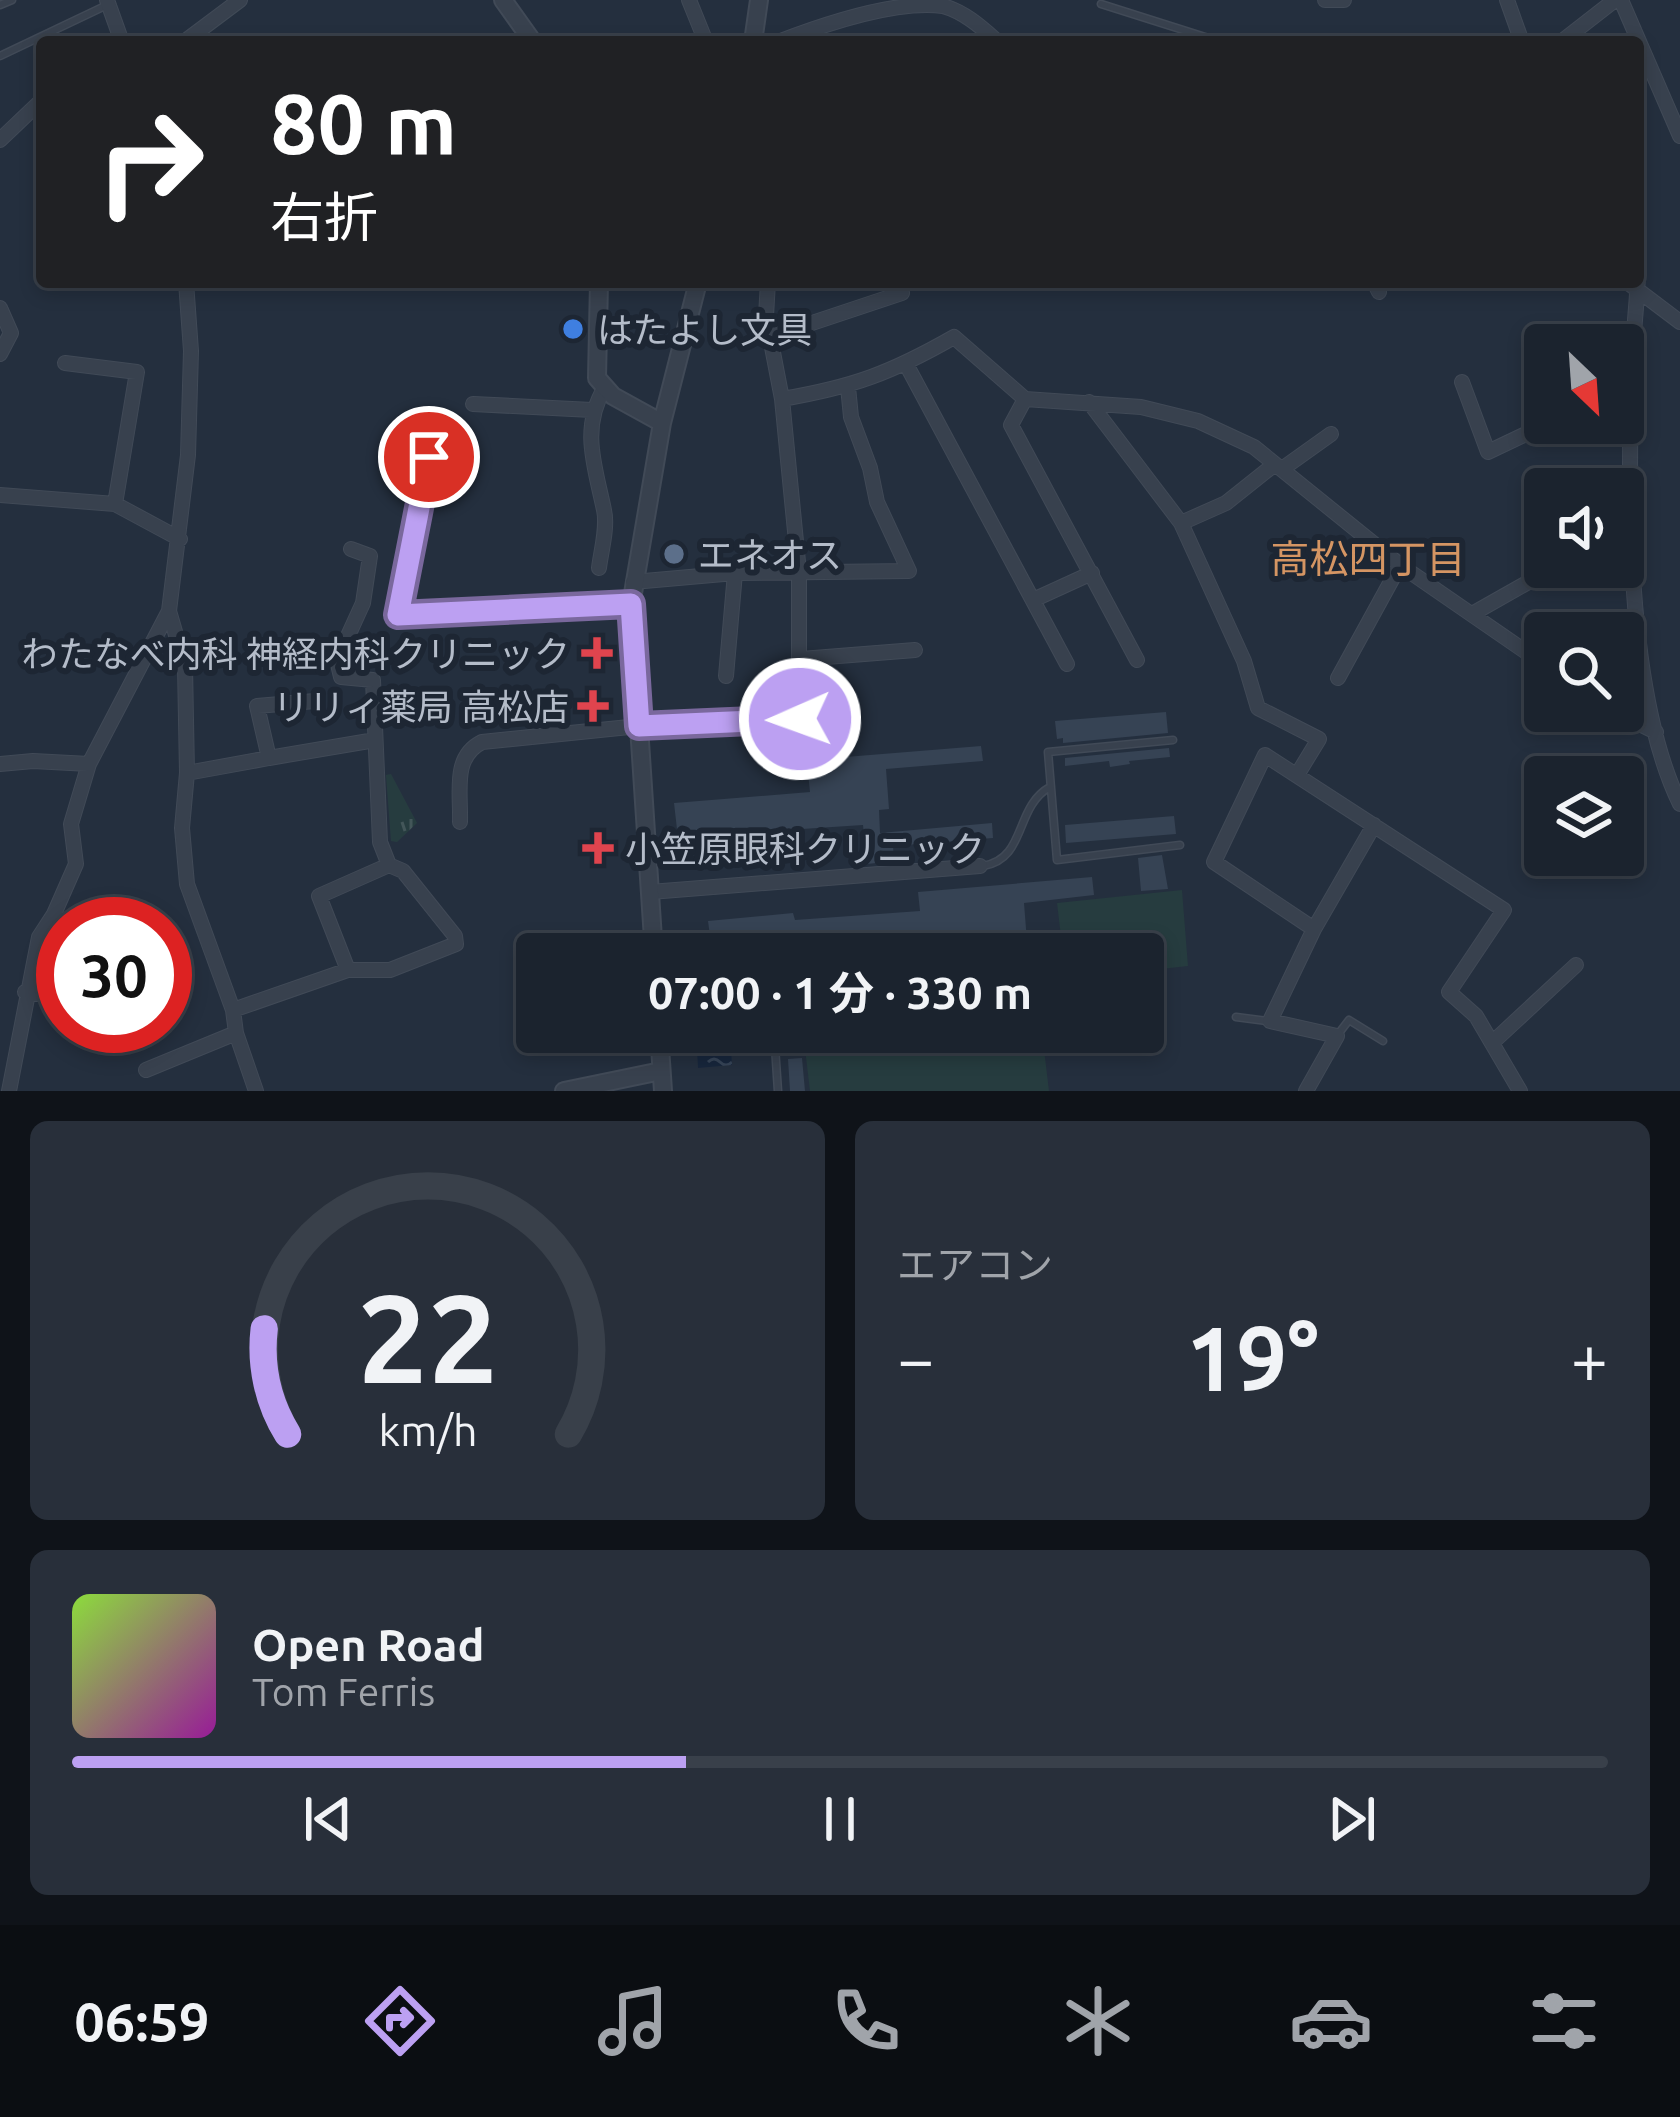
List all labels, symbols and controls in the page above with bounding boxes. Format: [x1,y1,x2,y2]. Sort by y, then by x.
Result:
text: 80 m [270,76,457,170]
icon: right [72,84,228,240]
text: 右折 [270,187,378,247]
place label: はたよし文具 [597,309,812,350]
marker: はたよし文具 [560,316,586,342]
north arrow [1524,324,1644,444]
map controls [1524,324,1644,876]
pin [378,406,480,508]
icon: arrive [396,424,462,490]
button: sound [1524,468,1644,588]
place label: エネオス [698,534,842,575]
district label: 高松四丁目 [1270,537,1466,580]
marker: エネオス [661,541,687,567]
button: search [1524,612,1644,732]
place label: わたなべ内科 神経内科クリニック [22,633,570,674]
marker: わたなべ内科 神経内科クリニック [581,637,613,669]
position arrow [737,656,863,782]
place label: リリィ薬局 高松店 [273,686,569,727]
marker: リリィ薬局 高松店 [580,693,606,719]
button: layers [1524,756,1644,876]
place label: 小笠原眼科クリニック [625,828,985,869]
marker: 小笠原眼科クリニック [582,832,614,864]
speed limit sign: 30 [36,897,192,1053]
text: 07:00 · 1 分 · 330 m [648,967,1032,1018]
text: エアコン [897,1243,1053,1286]
text: 22 [357,1267,498,1407]
text: 19° [1186,1307,1319,1408]
text: − [897,1321,934,1395]
text: + [1571,1321,1608,1395]
text: km/h [378,1405,477,1453]
text: Open Road [252,1619,484,1670]
text: Tom Ferris [252,1670,435,1713]
icon: previous [295,1786,361,1852]
icon: pause [807,1786,873,1852]
icon: next [1319,1786,1385,1852]
icon: directions [358,1979,442,2063]
icon: music [591,1979,675,2063]
icon: phone [824,1979,908,2063]
icon: climate [1056,1979,1140,2063]
icon: car [1289,1979,1373,2063]
icon: filters [1522,1979,1606,2063]
text: 06:59 [74,1991,209,2051]

